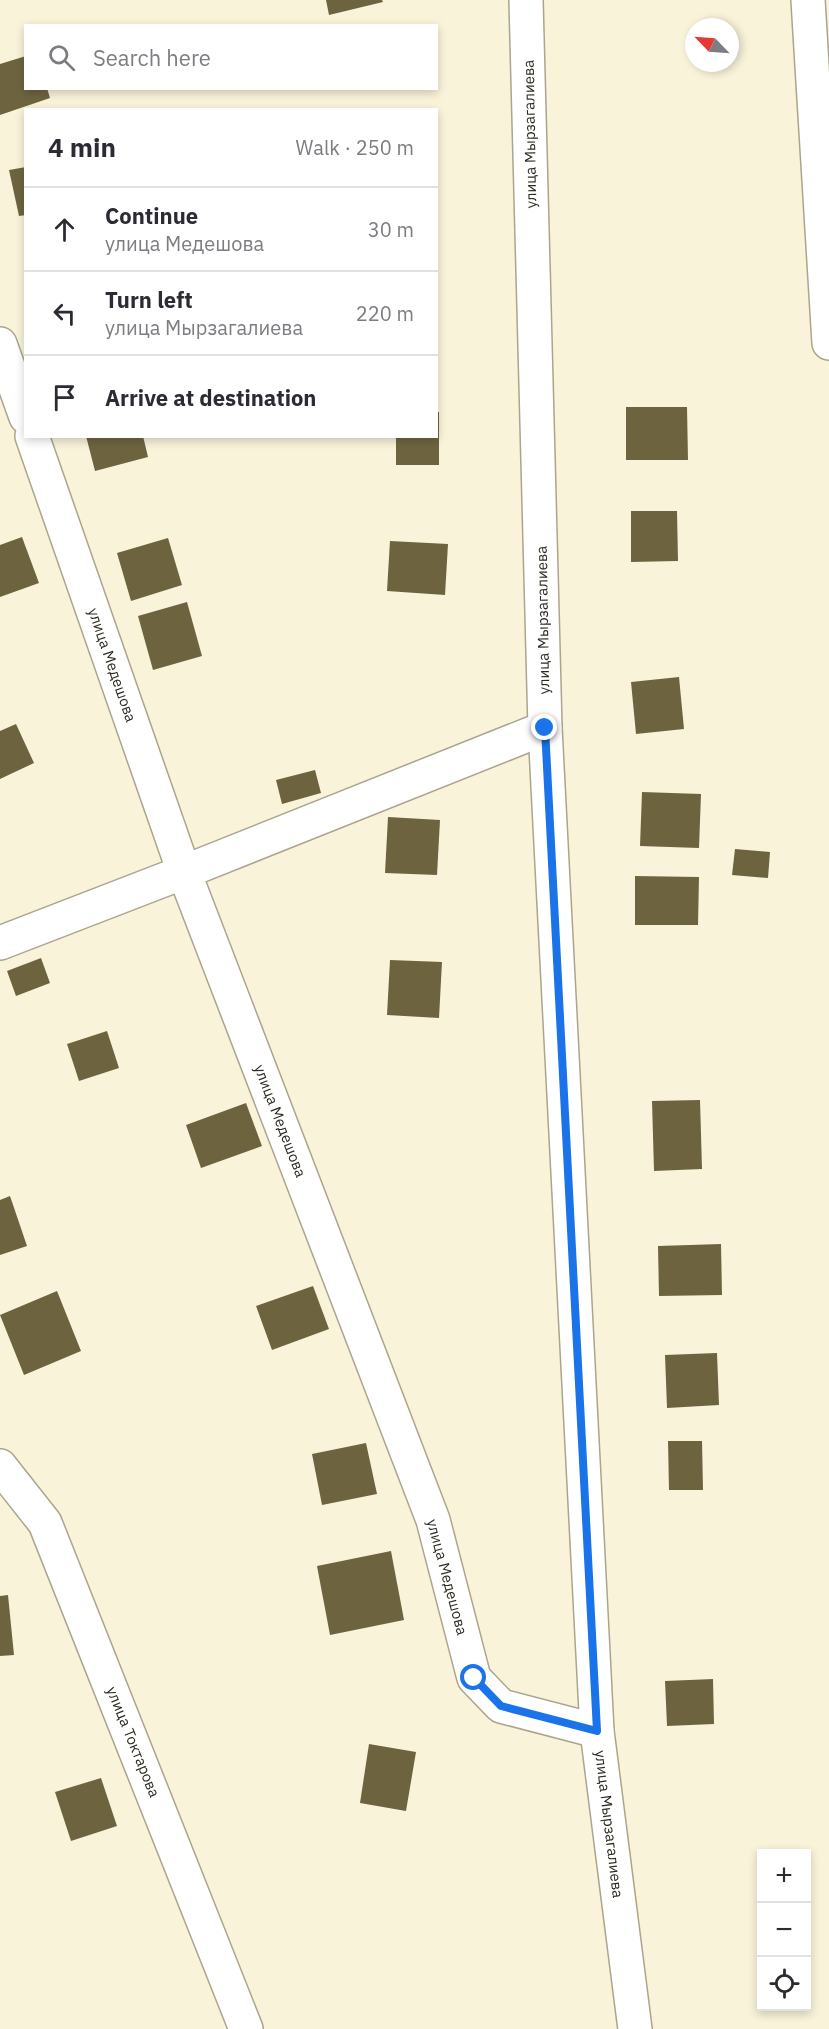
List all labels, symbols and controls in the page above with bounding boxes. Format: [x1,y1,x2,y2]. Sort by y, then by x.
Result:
north arrow [685,18,739,72]
search box [24,24,438,90]
icon: search [45,41,78,74]
text: Search here [93,43,211,72]
street label: улица Мырзагалиева [519,60,540,208]
text: 4 min [48,130,116,164]
text: Walk · 250 m [296,134,414,161]
text: Continue [105,201,198,230]
icon: ahead [48,213,81,246]
text: 30 m [368,216,414,243]
text: улица Медешова [105,230,264,257]
text: Turn left [105,285,193,314]
icon: left [48,297,81,330]
text: 220 m [356,300,414,327]
text: улица Мырзагалиева [105,314,303,341]
icon: arrive [48,381,81,414]
text: Arrive at destination [105,383,316,412]
street label: улица Мырзагалиева [532,546,553,694]
street label: улица Медешова [84,605,141,724]
route end [531,714,557,740]
street label: улица Медешова [250,1062,311,1180]
street label: улица Медешова [423,1517,472,1637]
route start [460,1664,486,1690]
street label: улица Токтарова [103,1684,164,1800]
street label: улица Мырзагалиева [591,1749,628,1899]
map controls [757,1849,811,2011]
button: + [757,1849,811,1903]
button: − [757,1903,811,1957]
button: locate [757,1957,811,2011]

